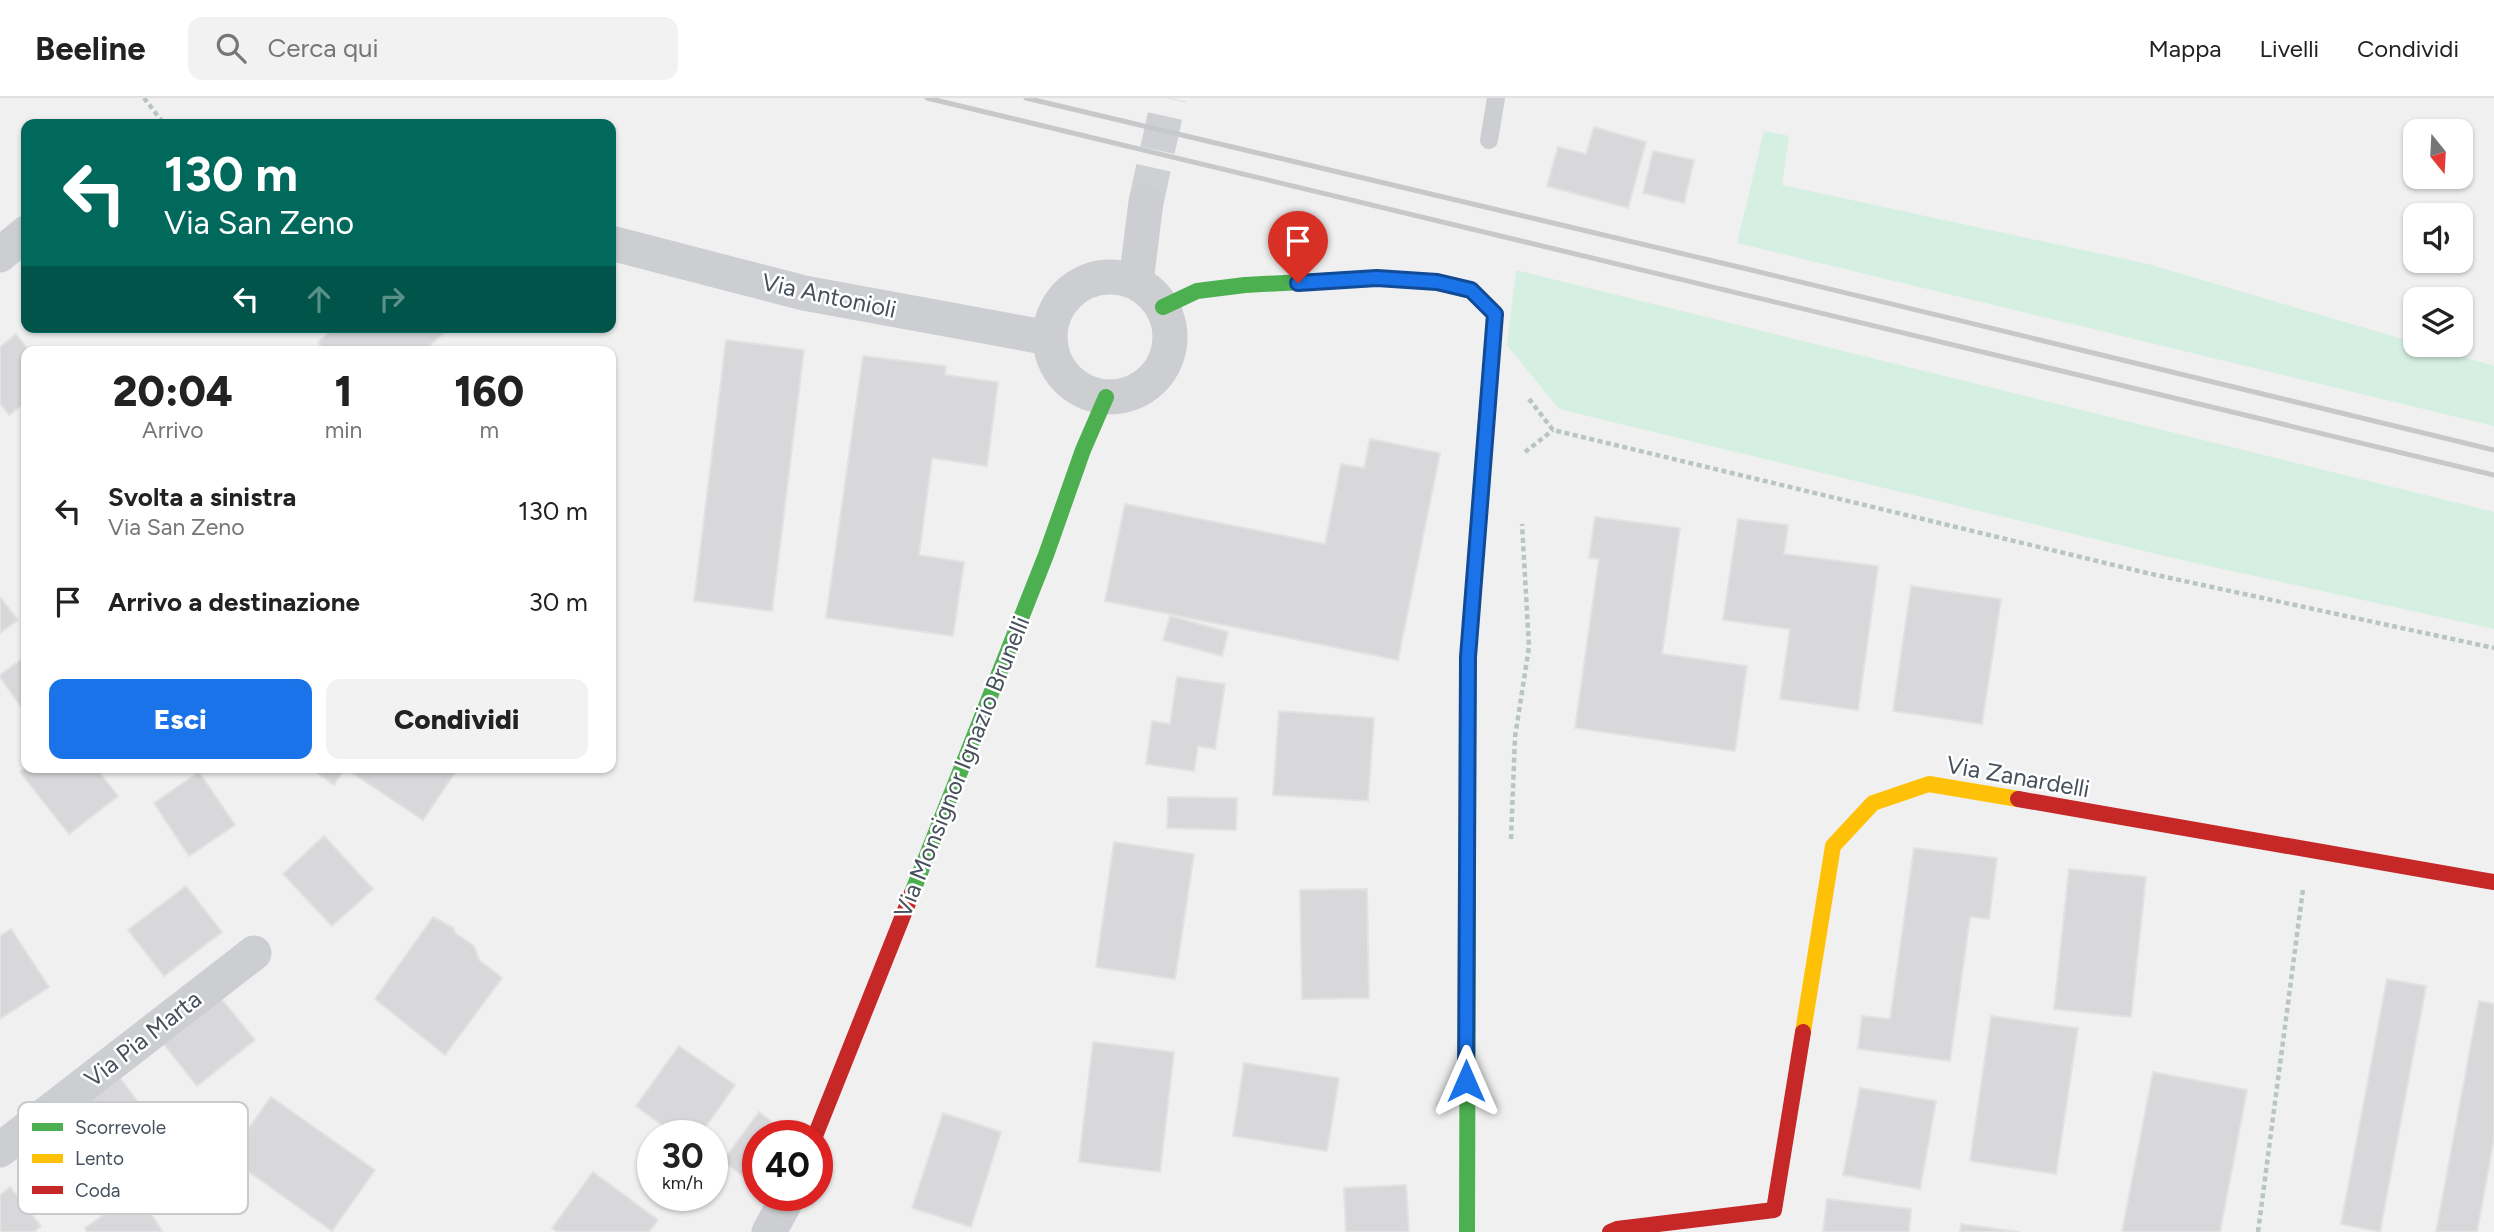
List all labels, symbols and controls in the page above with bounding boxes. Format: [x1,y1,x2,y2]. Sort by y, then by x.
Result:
search box [188,17,678,80]
text: Beeline [35,29,146,68]
icon: search [212,29,250,67]
text: Cerca qui [268,32,379,64]
text: Mappa [2148,34,2222,63]
text: Livelli [2260,34,2319,63]
text: Condividi [2357,34,2459,63]
north arrow [2403,119,2473,189]
map controls [2403,119,2473,357]
text: 130 m [164,144,298,203]
icon: left [49,147,140,238]
button: sound [2403,203,2473,273]
text: Via San Zeno [164,204,354,242]
pin [1268,211,1328,283]
icon: arrive [1279,222,1317,260]
street label: Via Antonioli [759,267,899,324]
icon: left [227,280,265,318]
icon: ahead [300,280,338,318]
icon: right [373,280,411,318]
button: layers [2403,287,2473,357]
text: 20:04 [113,366,233,417]
text: 1 [335,366,352,417]
text: 160 [454,366,524,417]
text: Arrivo [142,416,204,444]
text: min [325,416,362,444]
text: m [479,416,499,444]
text: Svolta a sinistra [108,481,296,513]
icon: left [49,492,87,530]
text: 130 m [518,495,588,527]
text: Via San Zeno [108,513,245,541]
icon: arrive [49,583,87,621]
text: Arrivo a destinazione [108,586,360,618]
text: 30 m [529,586,588,618]
street label: Via Monsignor Ignazio Brunelli [888,612,1035,922]
button: Esci [49,679,312,759]
button: Condividi [326,679,588,759]
street label: Via Zanardelli [1944,750,2092,803]
street label: Via Pia Marta [79,984,207,1093]
position arrow [1429,1044,1503,1118]
legend [18,1102,248,1214]
text: Scorrevole [75,1116,166,1139]
speed limit sign: 40 [742,1120,833,1211]
text: 30 [661,1135,704,1177]
text: Lento [75,1147,124,1170]
text: km/h [662,1172,703,1194]
text: Coda [75,1179,121,1202]

